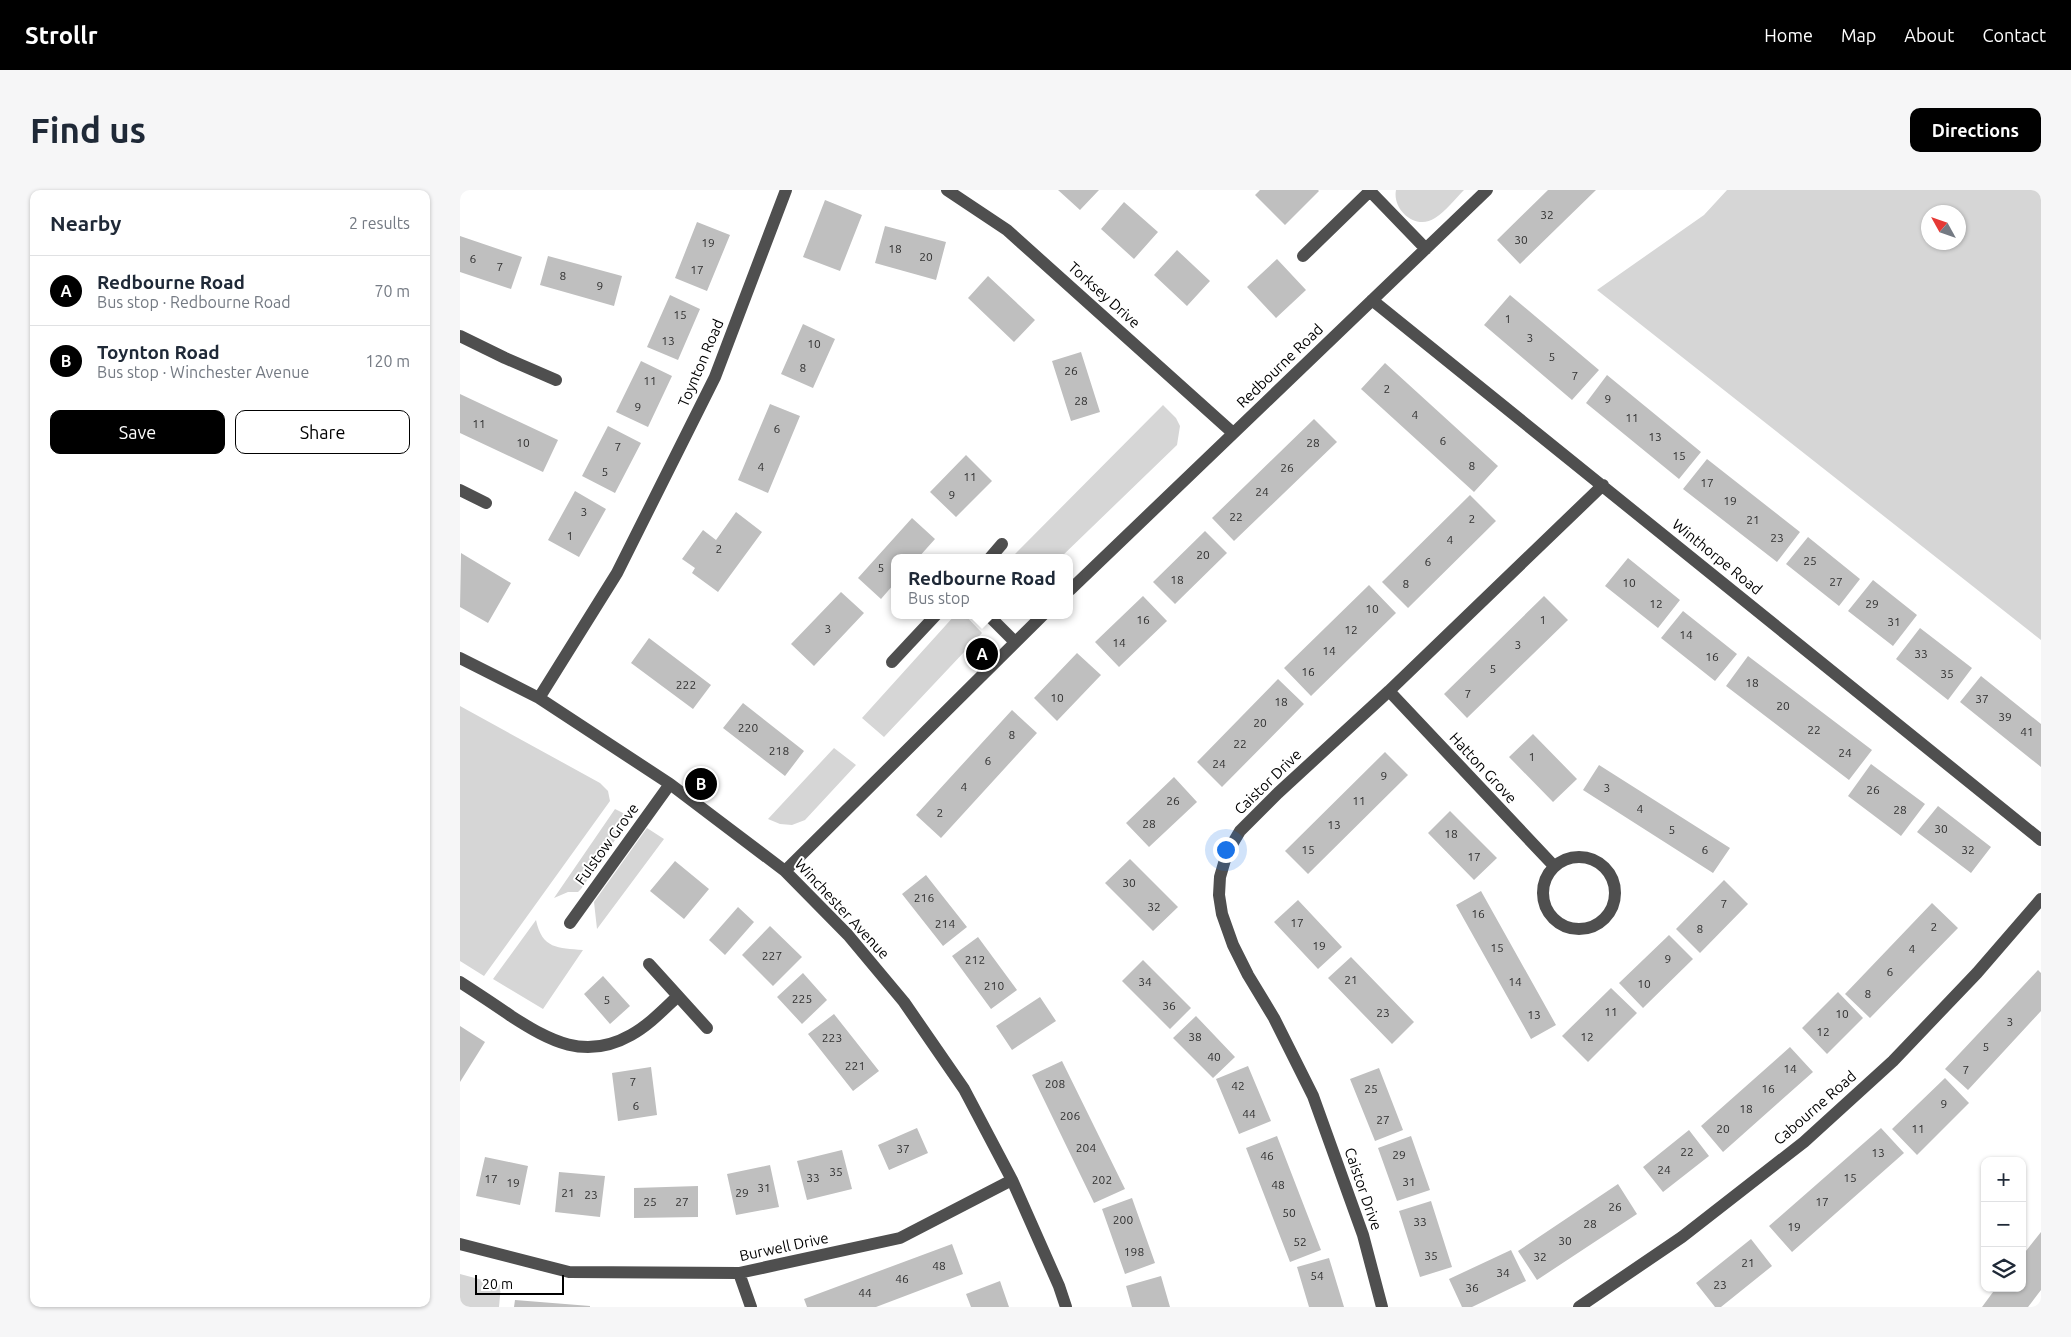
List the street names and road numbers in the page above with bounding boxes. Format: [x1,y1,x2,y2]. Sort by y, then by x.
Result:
street label: Torksey Drive [1065,258,1144,331]
street label: Toynton Road [674,317,727,409]
street label: Redbourne Road [1233,320,1326,411]
street label: Winthorpe Road [1669,515,1766,598]
street label: Hatton Grove [1446,729,1520,807]
street label: Caistor Drive [1231,746,1305,818]
street label: Fulstow Grove [571,800,642,888]
street label: Winchester Avenue [792,855,893,962]
street label: Cabourne Road [1770,1067,1859,1148]
street label: Caistor Drive [1341,1145,1386,1232]
street label: Burwell Drive [738,1229,830,1264]

